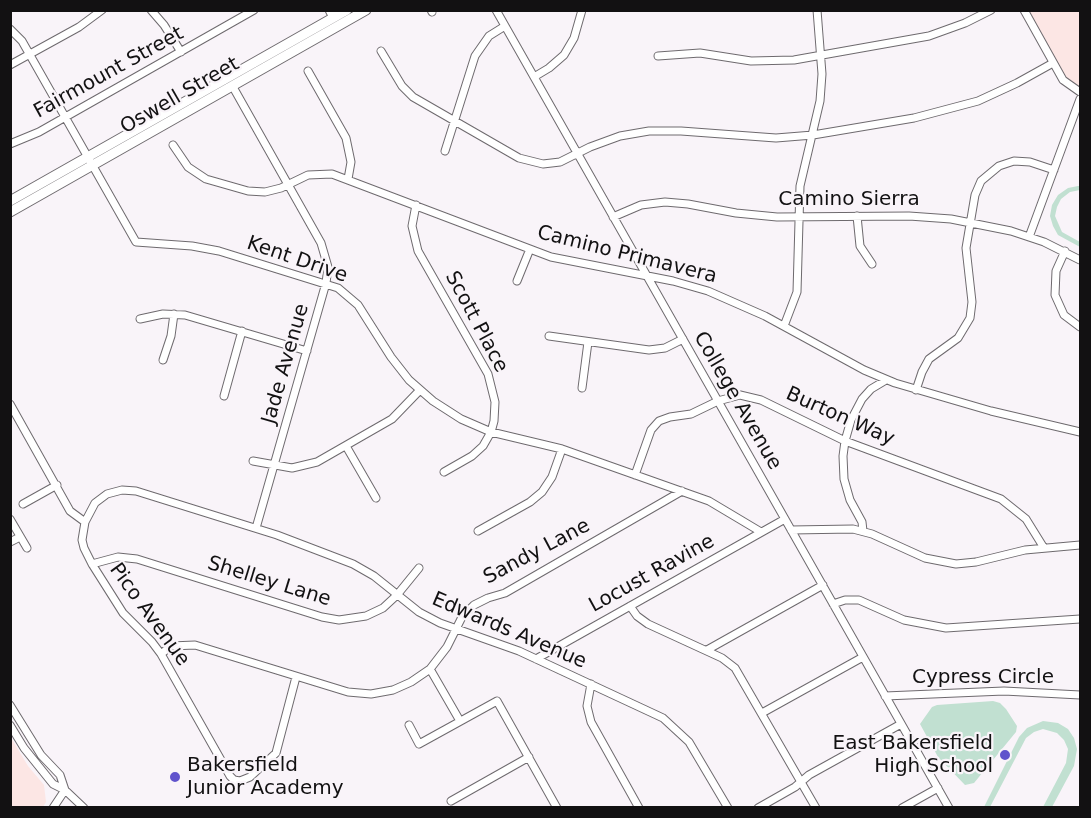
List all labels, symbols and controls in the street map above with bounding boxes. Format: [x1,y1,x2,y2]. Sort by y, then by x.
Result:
street label: Fairmount Street [30,22,188,124]
street label: Oswell Street [116,52,244,140]
street label: Camino Sierra [778,188,920,212]
street label: Camino Primavera [535,221,719,289]
street label: Kent Drive [244,232,350,288]
street label: Scott Place [439,267,513,377]
street label: Jade Avenue [257,301,315,427]
street label: College Avenue [688,328,786,474]
street label: Burton Way [782,382,898,452]
street label: Sandy Lane [480,514,594,590]
street label: Locust Ravine [585,530,719,618]
street label: Shelley Lane [204,552,334,612]
street label: Pico Avenue [104,559,194,671]
street label: Edwards Avenue [428,588,590,674]
street label: Cypress Circle [912,666,1054,690]
place label: East Bakersfield High School [833,732,993,779]
marker: East Bakersfield High School [998,748,1012,762]
place label: Bakersfield Junior Academy [187,754,344,801]
marker: Bakersfield Junior Academy [168,770,182,784]

